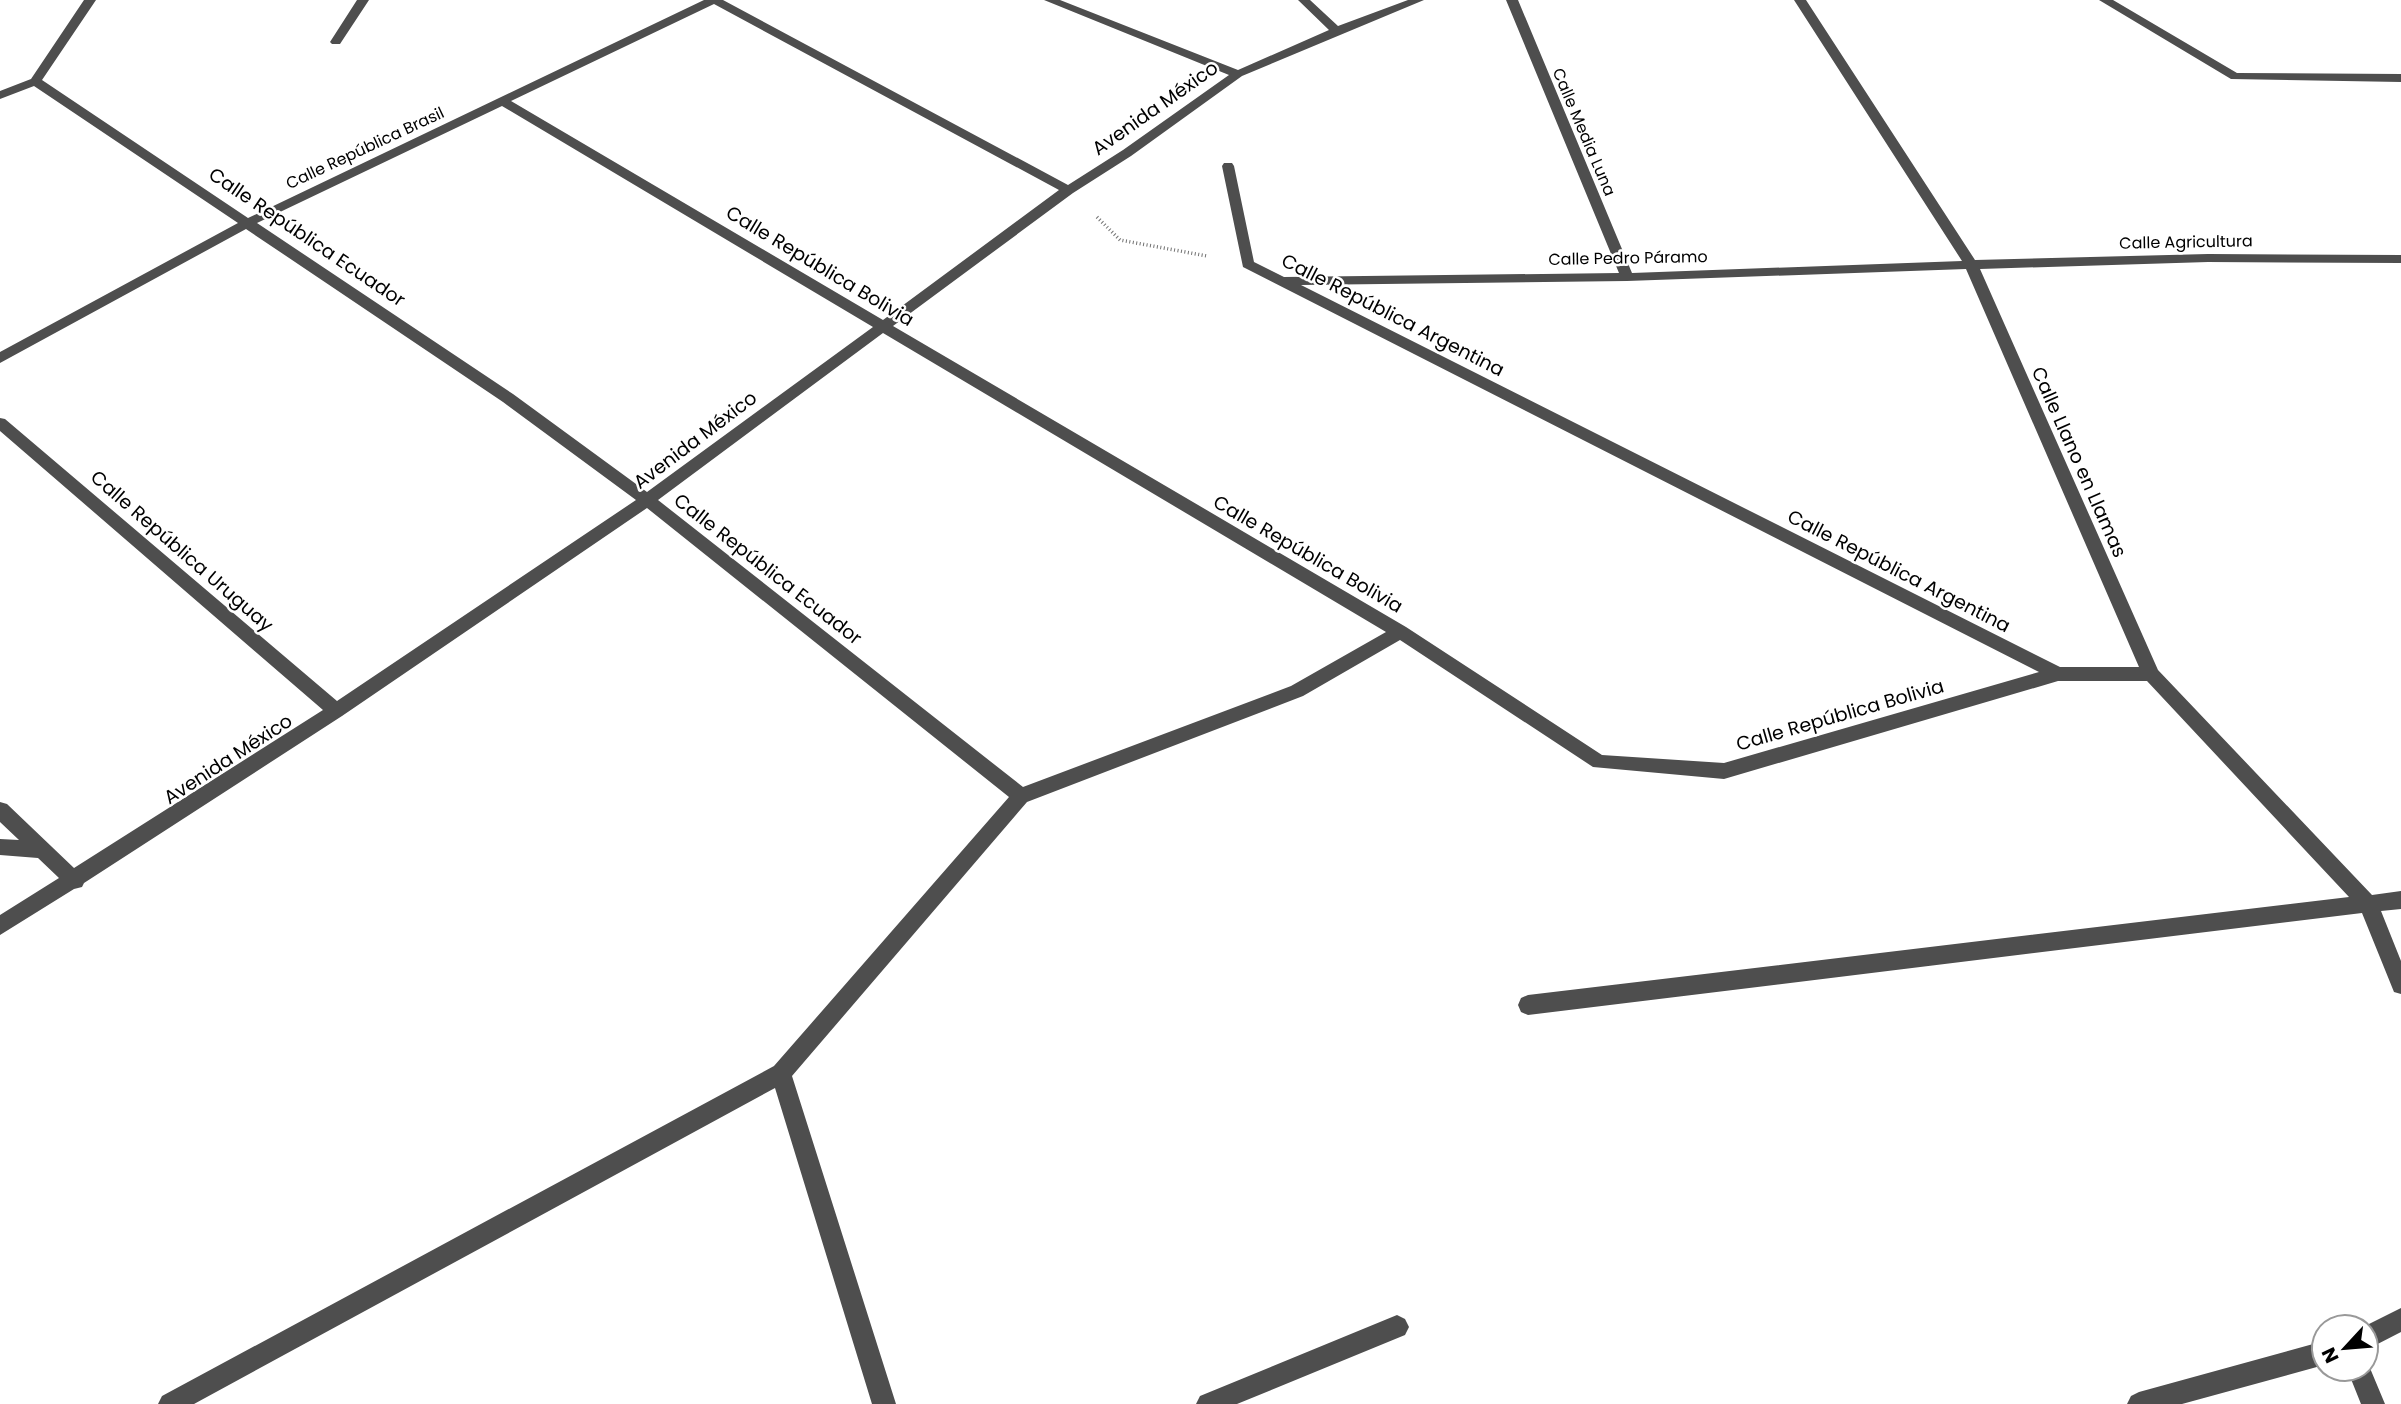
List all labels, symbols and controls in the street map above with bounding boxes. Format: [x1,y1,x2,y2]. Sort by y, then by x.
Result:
street label: Avenida México [1086,54,1224,162]
street label: Calle Media Luna [1547,64,1621,200]
street label: Calle República Brasil [282,101,448,195]
street label: Calle República Ecuador [203,161,411,313]
street label: Calle República Bolivia [721,199,919,333]
street label: Calle Agricultura [2119,229,2253,255]
street label: Calle Pedro Páramo [1548,245,1708,271]
street label: Calle República Argentina [1277,247,1509,383]
street label: Calle Llano en Llamas [2025,362,2133,562]
street label: Avenida México [628,385,762,495]
street label: Calle República Uruguay [85,464,280,638]
street label: Calle República Ecuador [668,487,868,651]
street label: Calle República Bolivia [1208,489,1408,619]
street label: Calle República Argentina [1783,503,2015,639]
street label: Calle República Bolivia [1733,672,1947,758]
street label: Avenida México [158,707,298,811]
north arrow [2310,1313,2380,1383]
text: N [2315,1343,2345,1368]

